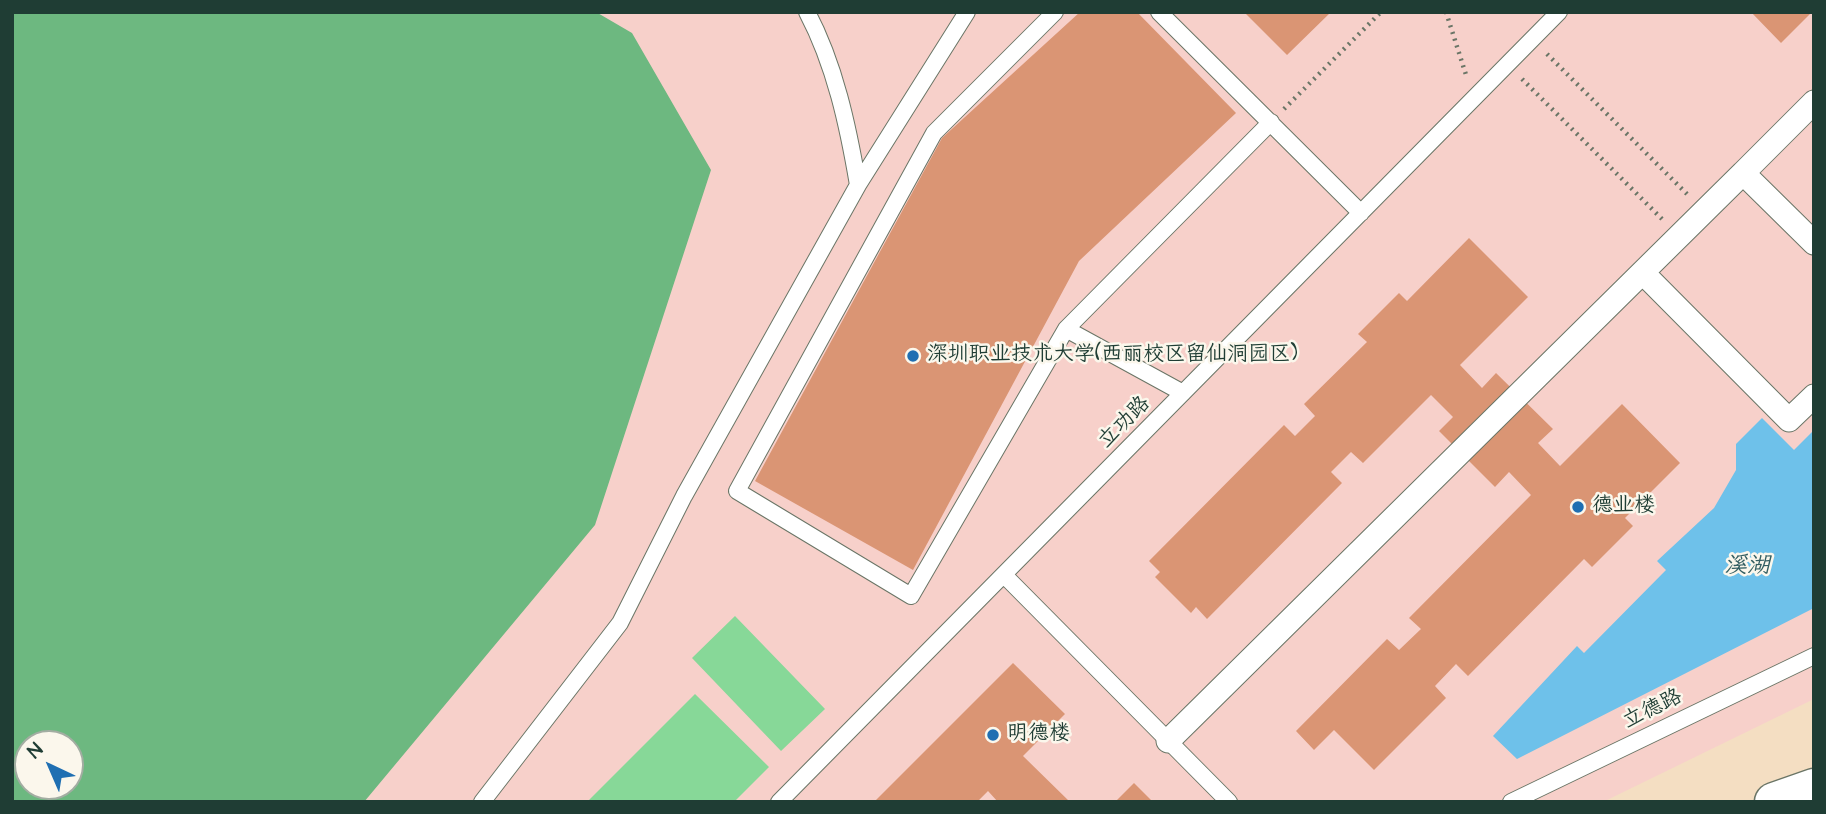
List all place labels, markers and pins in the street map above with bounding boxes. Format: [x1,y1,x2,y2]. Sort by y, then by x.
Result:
place label: 深圳职业技术大学(西丽校区留仙洞园区) [927,343,1298,369]
marker: 深圳职业技术大学(西丽校区留仙洞园区) [905,348,921,364]
place label: 德业楼 [1592,494,1655,520]
marker: 德业楼 [1570,499,1586,515]
place label: 明德楼 [1007,722,1070,748]
marker: 明德楼 [985,727,1001,743]

